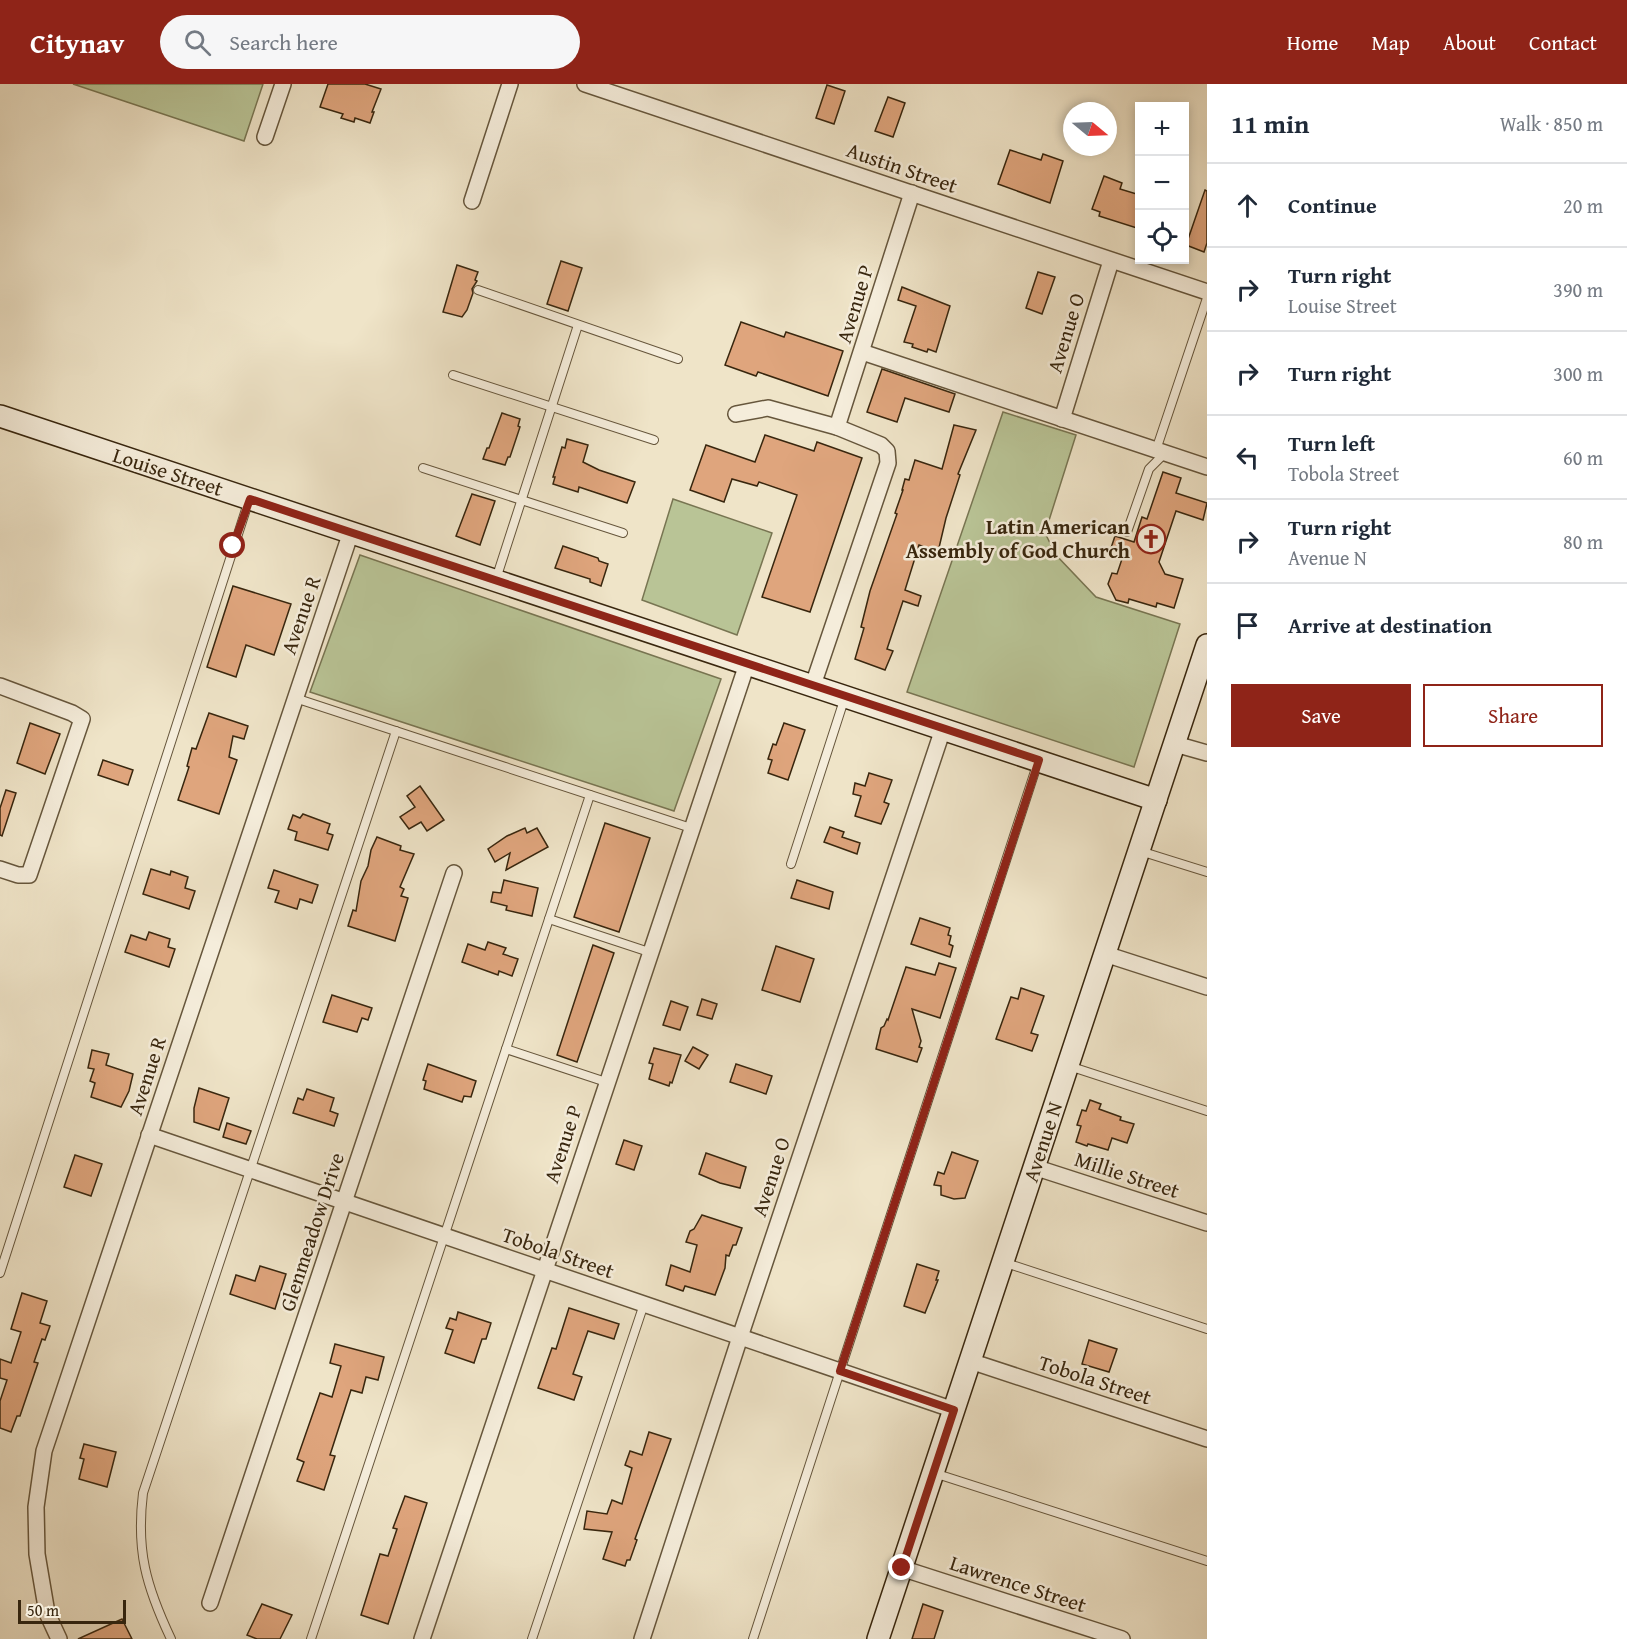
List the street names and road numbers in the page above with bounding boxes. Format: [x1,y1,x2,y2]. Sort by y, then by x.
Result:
street label: Austin Street [843,134,962,201]
street label: Avenue P [828,261,881,347]
street label: Avenue O [1039,289,1092,377]
street label: Louise Street [109,439,228,504]
street label: Avenue R [273,571,329,658]
street label: Avenue R [119,1032,174,1119]
street label: Avenue N [1015,1097,1070,1186]
street label: Avenue P [535,1101,590,1187]
street label: Avenue O [743,1133,798,1221]
street label: Millie Street [1071,1143,1184,1206]
street label: Glenmeadow Drive [271,1148,352,1315]
street label: Tobola Street [498,1219,619,1286]
street label: Tobola Street [1035,1347,1156,1412]
street label: Lawrence Street [946,1547,1091,1620]

